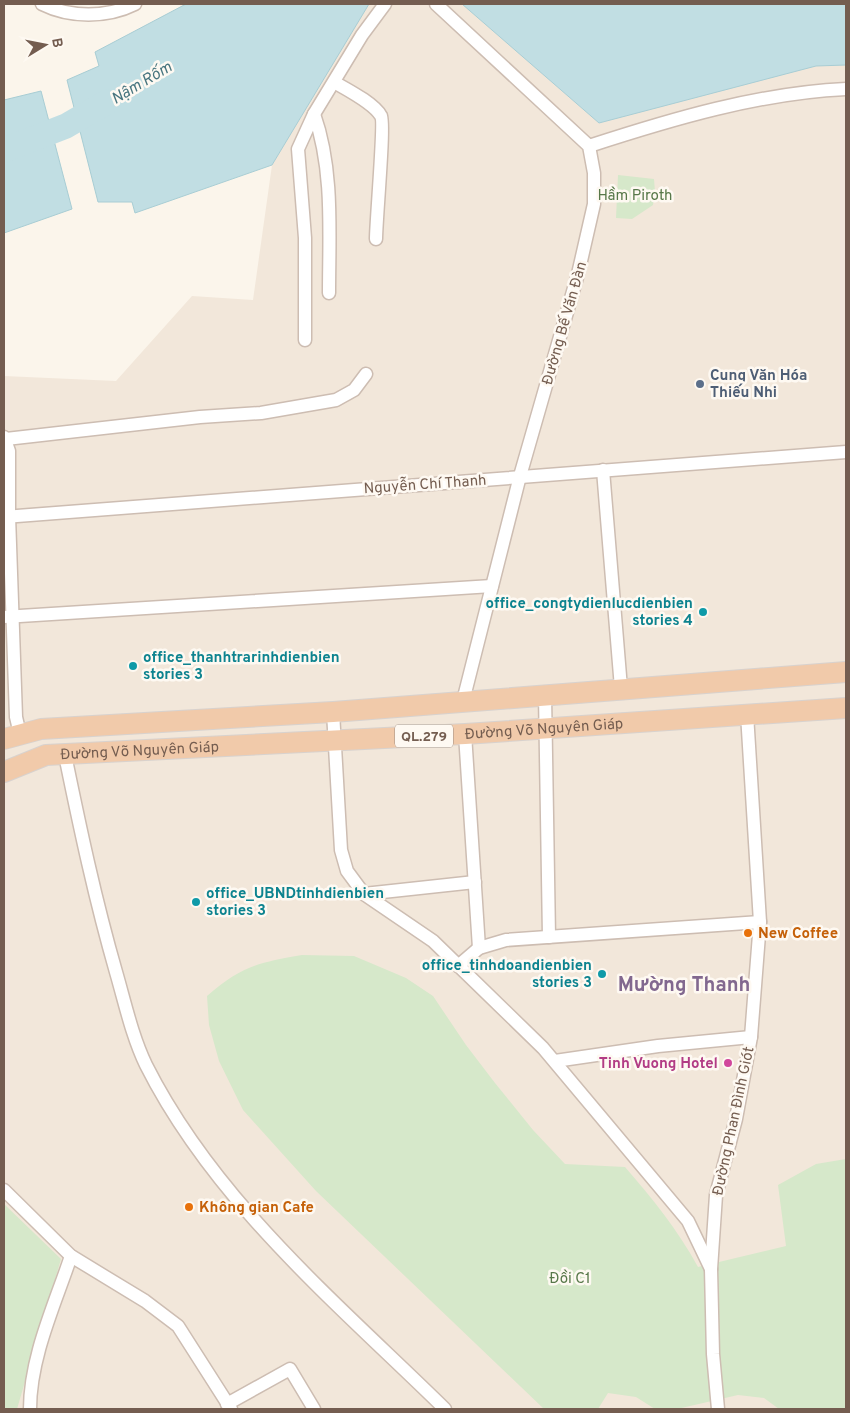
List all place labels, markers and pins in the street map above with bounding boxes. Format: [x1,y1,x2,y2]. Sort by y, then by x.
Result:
place label: Cung Văn Hóa Thiếu Nhi [710,367,807,403]
marker: Cung Văn Hóa Thiếu Nhi [694,378,706,390]
place label: office_congtydienlucdienbien stories 4 [486,595,693,631]
marker: office_congtydienlucdienbien stories 4 [697,606,709,618]
place label: office_thanhtrarinhdienbien stories 3 [143,649,340,685]
marker: office_thanhtrarinhdienbien stories 3 [127,660,139,672]
place label: office_UBNDtinhdienbien stories 3 [206,885,384,921]
marker: office_UBNDtinhdienbien stories 3 [190,896,202,908]
place label: New Coffee [758,925,838,944]
marker: New Coffee [742,927,754,939]
place label: office_tinhdoandienbien stories 3 [422,957,592,993]
marker: office_tinhdoandienbien stories 3 [596,968,608,980]
place label: Tinh Vuong Hotel [599,1055,718,1074]
marker: Tinh Vuong Hotel [722,1057,734,1069]
place label: Không gian Cafe [199,1199,314,1218]
marker: Không gian Cafe [183,1201,195,1213]

